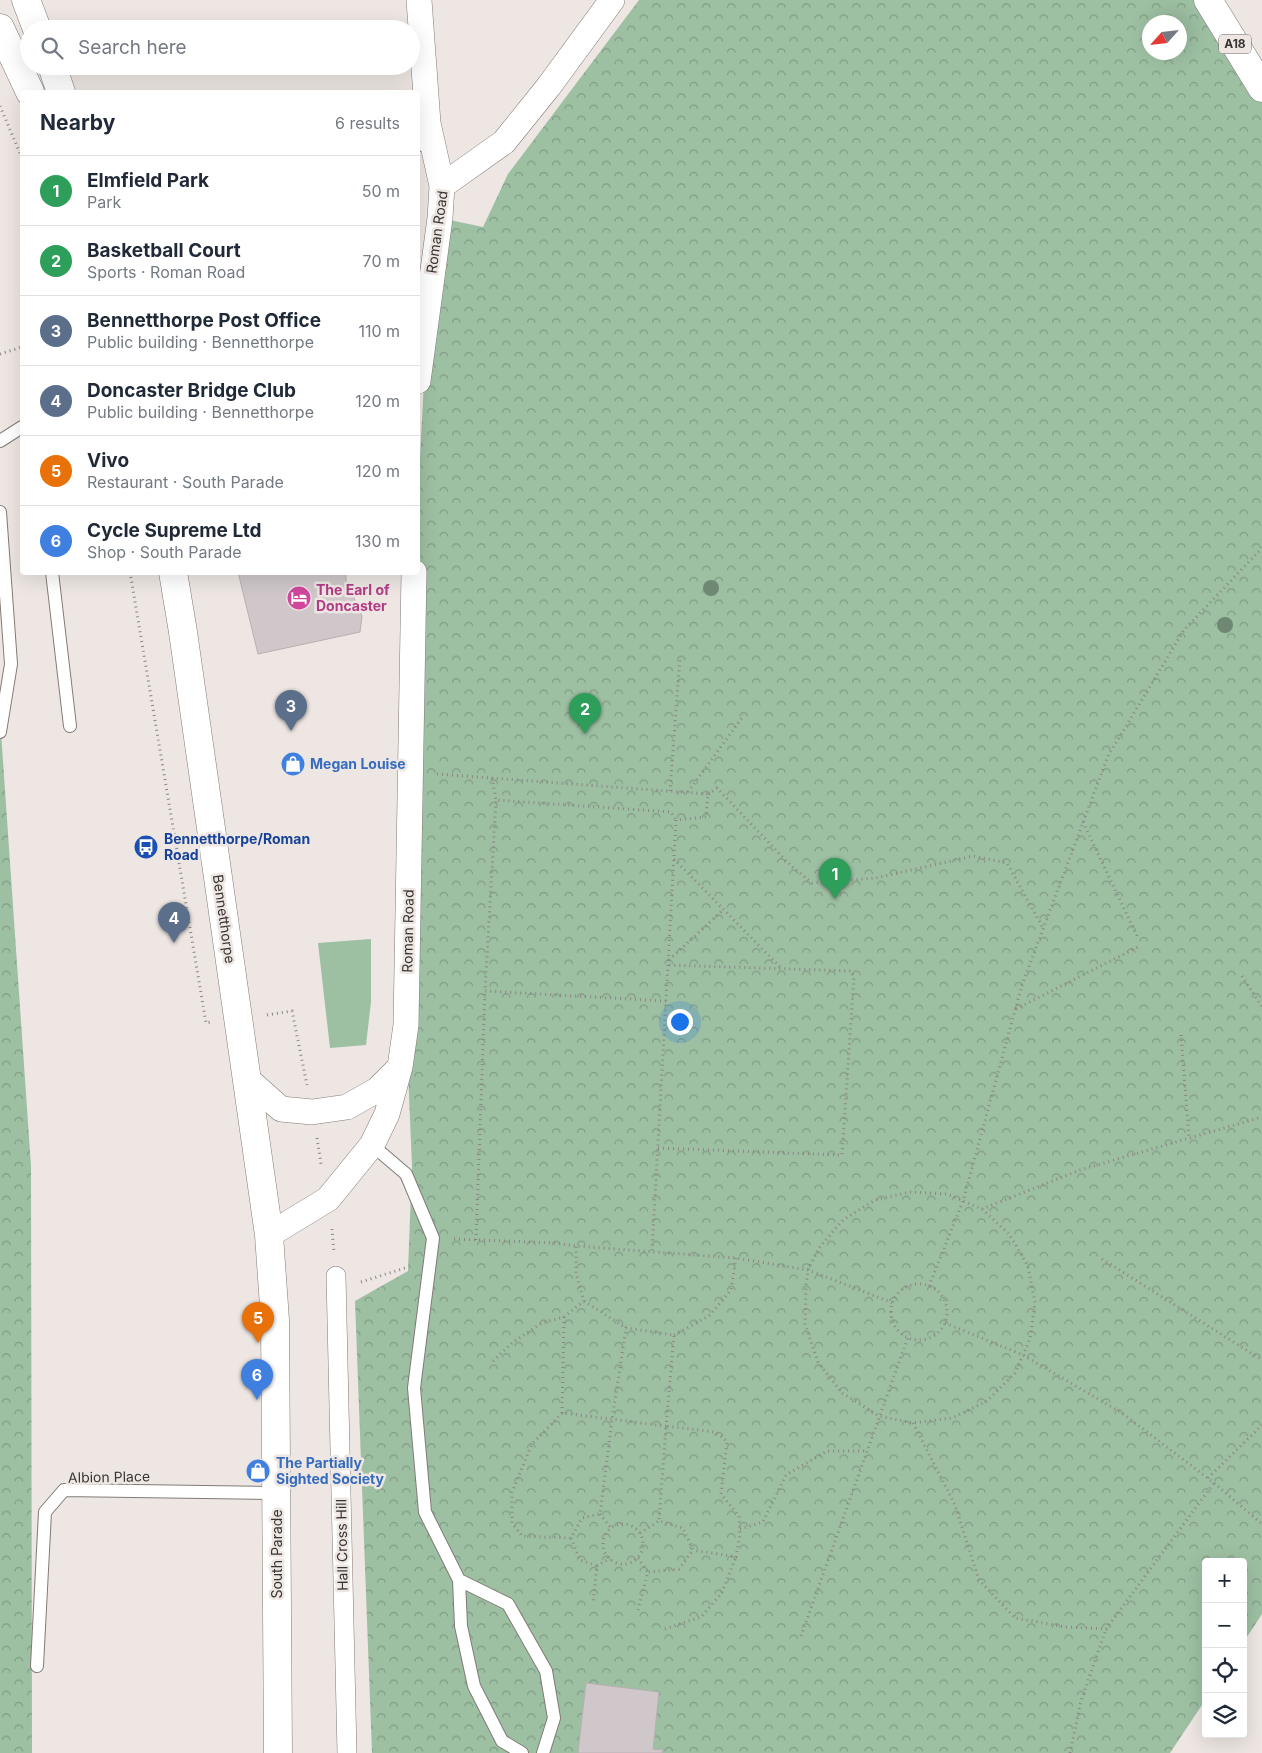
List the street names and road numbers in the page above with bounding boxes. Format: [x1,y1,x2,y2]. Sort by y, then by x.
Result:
road number: A18 [1219,34,1251,54]
street label: Roman Road [422,189,451,274]
street label: Bennetthorpe [210,873,239,965]
street label: Roman Road [398,889,417,973]
street label: Albion Place [68,1467,150,1486]
street label: Hall Cross Hill [332,1499,351,1591]
street label: South Parade [268,1509,285,1599]

